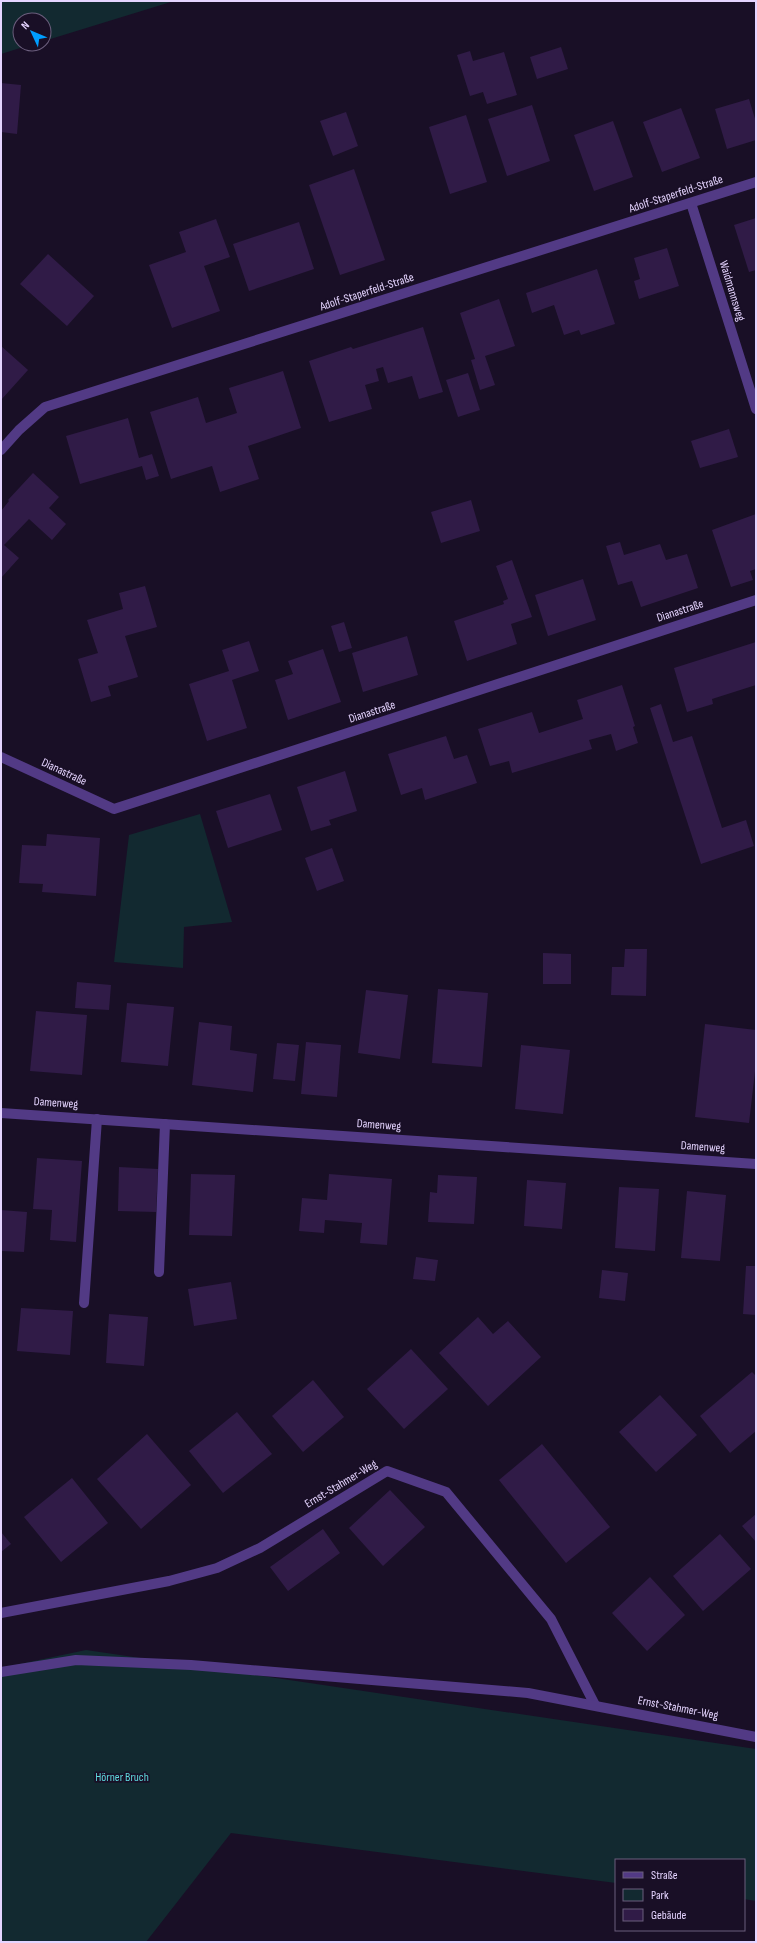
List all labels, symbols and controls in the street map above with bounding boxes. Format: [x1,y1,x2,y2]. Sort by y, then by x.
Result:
north arrow [12,12,52,52]
text: N [18,19,32,32]
street label: Adolf-Staperfeld-Straße [626,172,725,217]
street label: Waidmannsweg [716,259,748,323]
street label: Adolf-Staperfeld-Straße [317,270,416,315]
street label: Dianastraße [655,596,705,626]
street label: Dianastraße [347,697,397,727]
street label: Dianastraße [39,755,89,789]
street label: Damenweg [33,1094,79,1112]
street label: Damenweg [356,1116,402,1134]
street label: Damenweg [680,1138,726,1156]
street label: Ernst-Stahmer-Weg [302,1456,380,1511]
street label: Ernst-Stahmer-Weg [637,1693,720,1723]
park label: Hörner Bruch [95,1770,149,1785]
legend [615,1859,745,1931]
text: Straße [651,1868,678,1883]
text: Park [651,1888,669,1903]
text: Gebäude [651,1908,686,1923]

